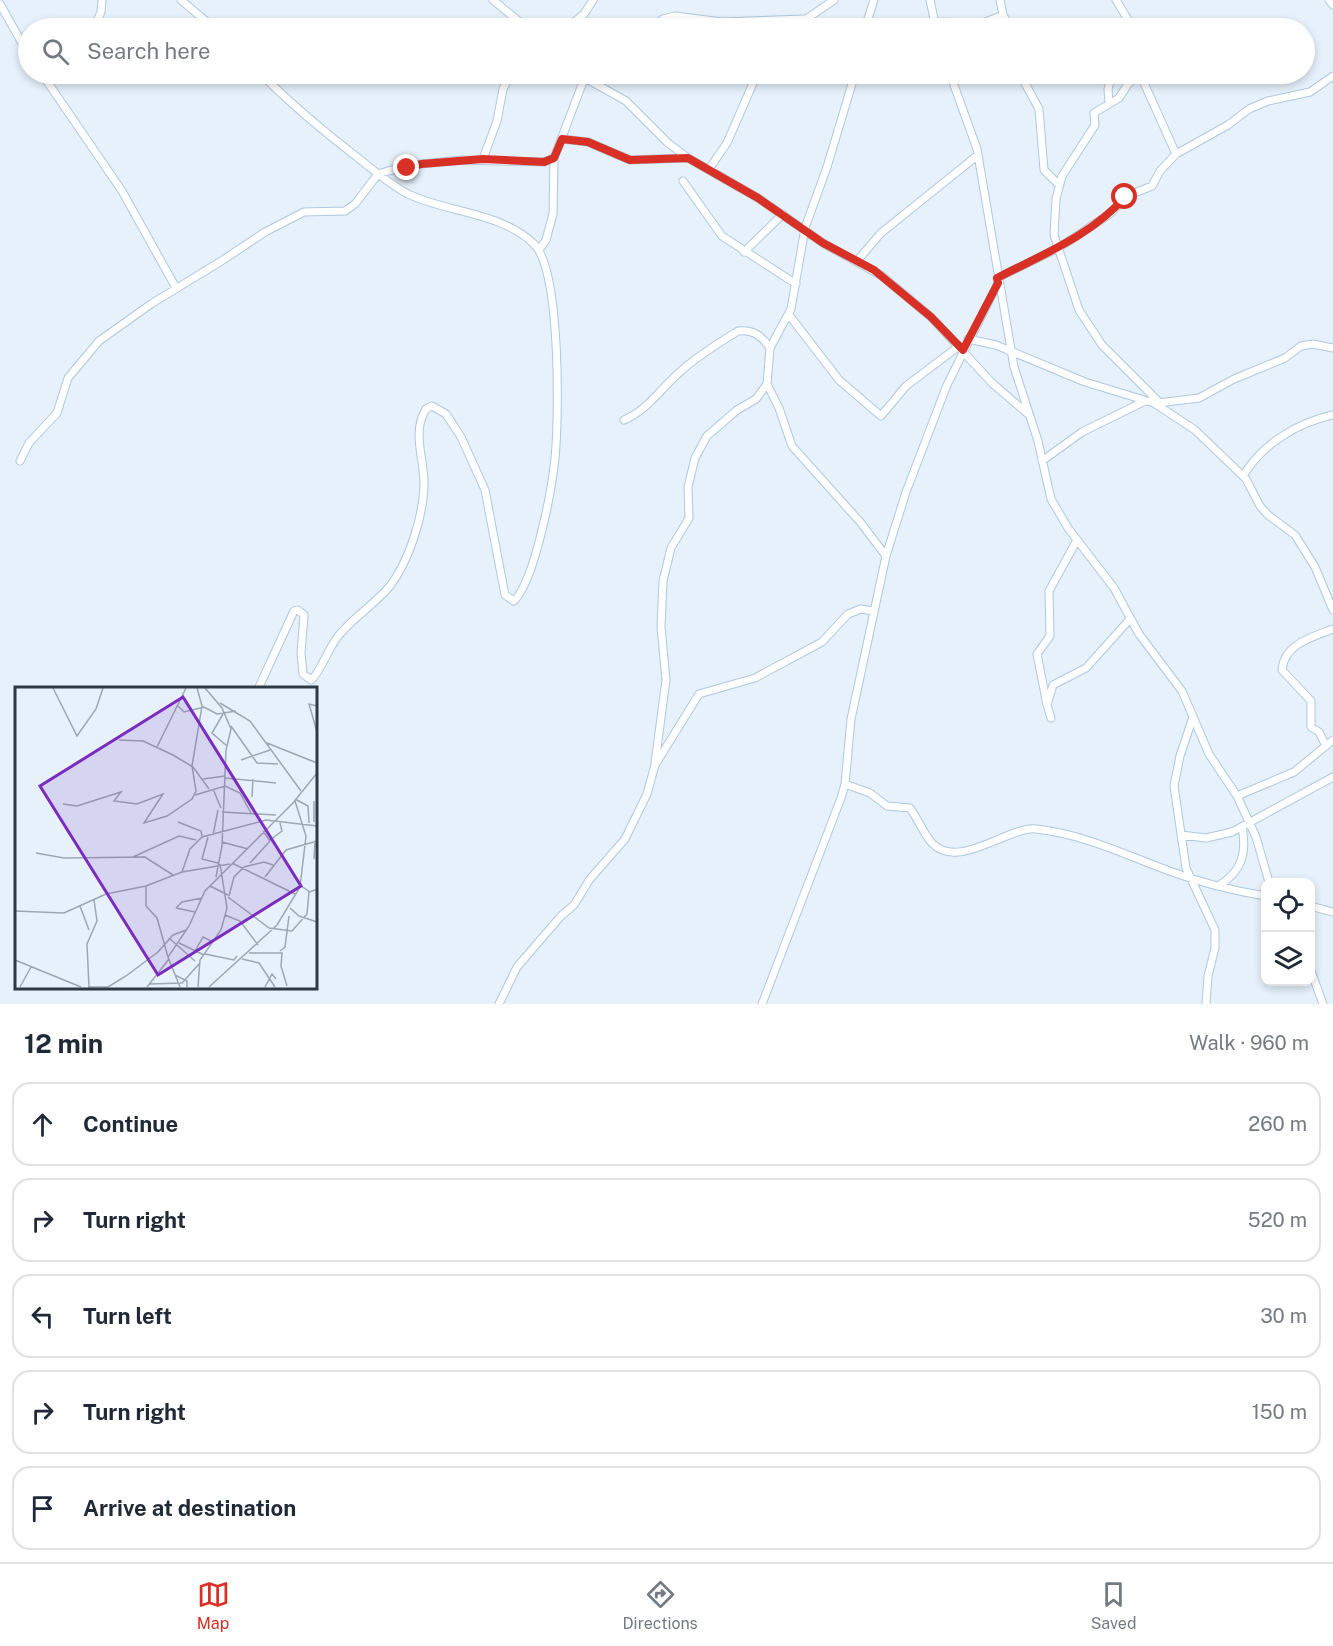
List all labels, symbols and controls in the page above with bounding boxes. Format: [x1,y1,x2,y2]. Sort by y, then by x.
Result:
search box [18,18,1315,84]
icon: search [39,35,72,68]
text: Search here [87,38,211,64]
route end [393,154,419,180]
route start [1111,183,1137,209]
inset map [15,687,316,989]
map controls [1261,878,1315,986]
button: locate [1261,878,1315,932]
button: layers [1261,932,1315,986]
text: 12 min [24,1028,103,1059]
text: Walk · 960 m [1189,1031,1309,1055]
icon: ahead [26,1108,59,1141]
text: Continue [83,1111,178,1137]
text: 260 m [1248,1112,1307,1136]
icon: right [26,1204,59,1237]
text: Turn right [83,1207,186,1233]
text: 520 m [1248,1208,1307,1232]
icon: left [26,1300,59,1333]
text: Turn left [83,1303,172,1329]
text: 30 m [1260,1304,1307,1328]
icon: right [26,1396,59,1429]
text: Turn right [83,1399,186,1425]
text: 150 m [1252,1400,1307,1424]
icon: arrive [26,1492,59,1525]
text: Arrive at destination [83,1495,296,1521]
tab: Map [197,1578,230,1633]
tab: Directions [623,1578,698,1633]
tab: Saved [1091,1578,1136,1633]

